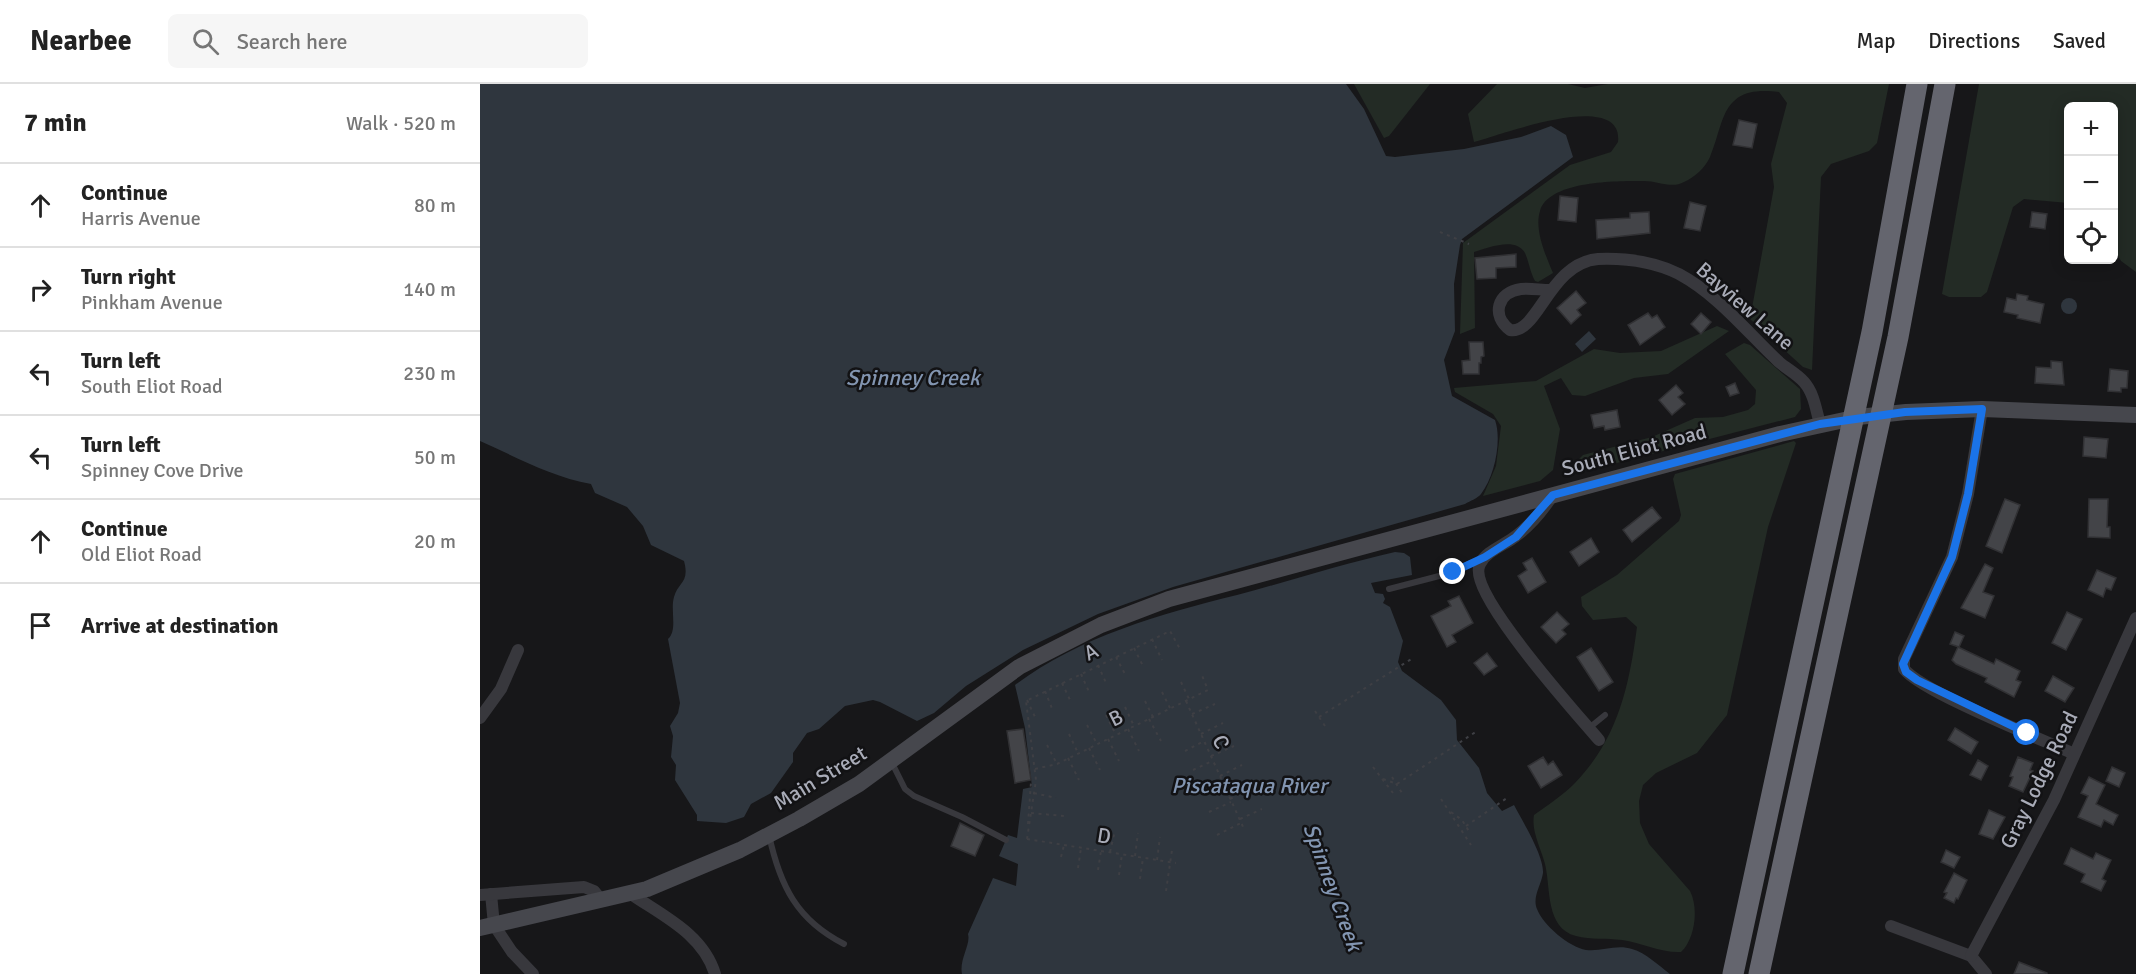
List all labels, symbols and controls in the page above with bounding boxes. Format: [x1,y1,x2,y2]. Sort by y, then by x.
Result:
search box [168,14,588,68]
text: Nearbee [30,24,132,58]
icon: search [189,25,222,58]
text: Search here [237,28,348,55]
text: Map [1857,28,1895,54]
text: Directions [1928,28,2020,54]
text: Saved [2053,28,2106,54]
map controls [2064,102,2118,264]
button: + [2064,102,2118,156]
text: 7 min [24,107,87,139]
text: Walk · 520 m [346,111,456,136]
button: − [2064,156,2118,210]
text: Continue [81,179,168,206]
icon: ahead [24,189,57,222]
text: 80 m [414,193,456,218]
text: Harris Avenue [81,206,201,231]
button: locate [2064,210,2118,264]
street label: Bayview Lane [1691,256,1799,356]
text: Turn right [81,263,176,290]
icon: right [24,273,57,306]
text: 140 m [403,277,456,302]
text: Pinkham Avenue [81,290,223,315]
text: Turn left [81,347,161,374]
icon: left [24,357,57,390]
text: 230 m [403,361,456,386]
water label: Spinney Creek [846,364,982,391]
text: South Eliot Road [81,374,223,399]
street label: South Eliot Road [1559,418,1709,482]
text: Turn left [81,431,161,458]
icon: left [24,441,57,474]
text: 50 m [414,445,456,470]
text: Spinney Cove Drive [81,458,244,483]
text: Continue [81,515,168,542]
icon: ahead [24,525,57,558]
text: 20 m [414,529,456,554]
text: Old Eliot Road [81,542,202,567]
route end [1439,558,1465,584]
icon: arrive [24,609,57,642]
text: Arrive at destination [81,612,278,639]
street label: A [1080,637,1103,666]
street label: B [1105,704,1127,732]
street label: Gray Lodge Road [1995,707,2083,853]
route start [2013,719,2039,745]
street label: C [1207,731,1235,753]
street label: Main Street [769,740,871,816]
water label: Piscataqua River [1171,772,1330,799]
water label: Spinney Creek [1297,820,1369,956]
street label: D [1095,822,1113,850]

